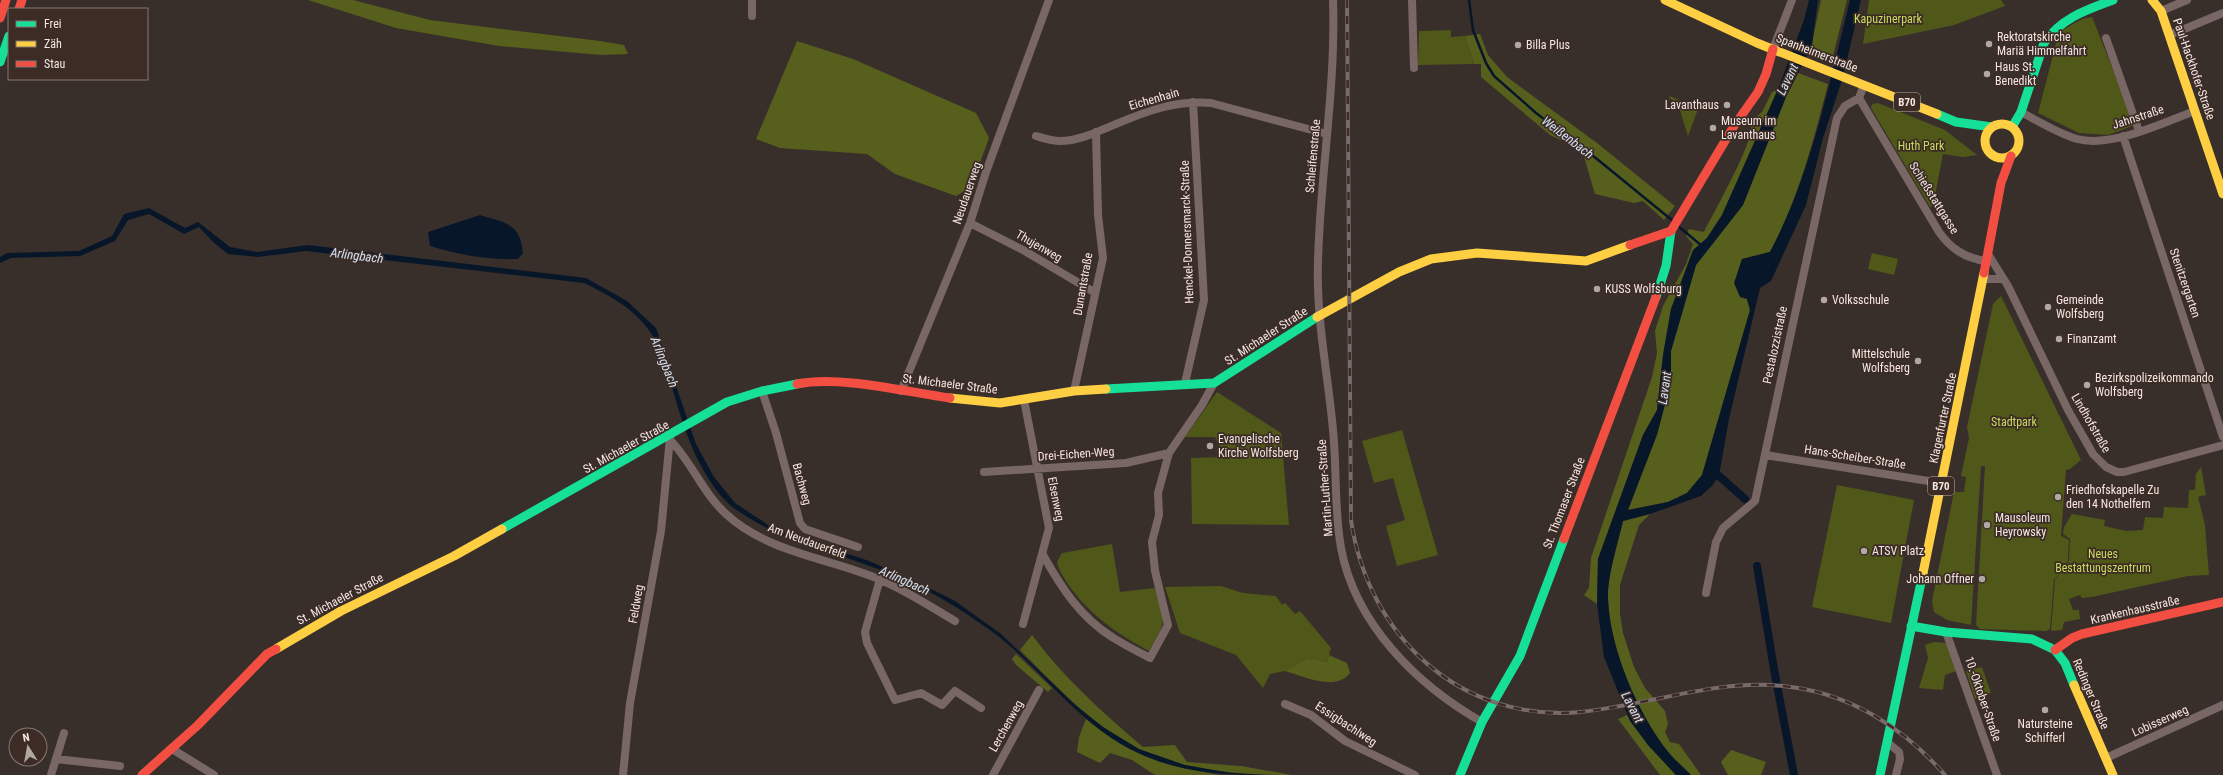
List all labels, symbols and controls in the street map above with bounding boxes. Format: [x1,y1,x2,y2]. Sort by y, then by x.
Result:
legend [8,8,148,80]
park label: Kapuzinerpark [1854,12,1923,26]
street label: Paul-Hackhofer-Straße [2170,16,2218,122]
text: Frei [44,17,62,31]
place label: Rektoratskirche Mariä Himmelfahrt [1997,30,2087,58]
street label: Spanheimerstraße [1774,31,1860,75]
text: Zäh [44,37,62,51]
place label: Billa Plus [1526,38,1570,52]
marker: Rektoratskirche Mariä Himmelfahrt [1984,39,1994,49]
marker: Billa Plus [1513,40,1523,50]
text: Stau [44,57,66,71]
place label: Haus St. Benedikt [1995,60,2037,88]
water label: Lavant [1773,61,1802,97]
marker: Haus St. Benedikt [1982,69,1992,79]
street label: Eichenhain [1127,85,1181,113]
road number: B70 [1894,93,1920,111]
place label: Lavanthaus [1665,98,1719,112]
marker: Lavanthaus [1722,100,1732,110]
street label: Jahnstraße [2111,102,2166,132]
water label: Weißenbach [1539,113,1597,162]
place label: Museum im Lavanthaus [1721,114,1776,142]
street label: Schleifenstraße [1303,118,1323,193]
marker: Museum im Lavanthaus [1708,123,1718,133]
park label: Huth Park [1898,139,1945,153]
street label: Schießstattgasse [1906,159,1962,237]
street label: Neudauerweg [950,160,984,226]
street label: Henckel-Donnersmarck-Straße [1177,160,1196,304]
street label: Thujenweg [1013,227,1065,265]
water label: Arlingbach [329,245,384,266]
street label: Stenitzergarten [2167,246,2203,320]
street label: Dunantstraße [1071,251,1095,317]
place label: KUSS Wolfsburg [1605,282,1682,296]
marker: KUSS Wolfsburg [1592,284,1602,294]
place label: Volksschule [1832,293,1889,307]
place label: Gemeinde Wolfsberg [2056,293,2104,321]
marker: Volksschule [1819,295,1829,305]
marker: Gemeinde Wolfsberg [2043,302,2053,312]
street label: St. Michaeler Straße [1222,304,1310,368]
street label: Pestalozzistraße [1760,305,1790,385]
place label: Finanzamt [2067,332,2117,346]
water label: Arlingbach [647,334,681,390]
marker: Finanzamt [2054,334,2064,344]
place label: Mittelschule Wolfsberg [1852,347,1910,375]
marker: Mittelschule Wolfsberg [1913,356,1923,366]
water label: Lavant [1655,370,1674,406]
street label: St. Michaeler Straße [902,371,999,397]
street label: Klagenfurter Straße [1927,371,1960,465]
place label: Bezirkspolizeikommando Wolfsberg [2095,371,2214,399]
marker: Bezirkspolizeikommando Wolfsberg [2082,380,2092,390]
street label: Lindhofstraße [2068,391,2114,455]
park label: Stadtpark [1991,415,2037,429]
street label: St. Michaeler Straße [581,417,672,476]
place label: Evangelische Kirche Wolfsberg [1218,432,1299,460]
street label: Martin-Luther-Straße [1315,438,1335,537]
marker: Evangelische Kirche Wolfsberg [1205,441,1215,451]
street label: Hans-Scheiber-Straße [1803,442,1907,472]
street label: Drei-Eichen-Weg [1037,444,1115,464]
street label: St. Thomaser Straße [1540,455,1588,551]
street label: Bachweg [790,461,814,507]
street label: Elsenweg [1045,476,1067,522]
road number: B70 [1928,477,1954,495]
place label: Friedhofskapelle Zu den 14 Nothelfern [2066,483,2159,511]
marker: Friedhofskapelle Zu den 14 Nothelfern [2053,492,2063,502]
place label: Mausoleum Heyrowsky [1995,511,2050,539]
street label: Am Neudauerfeld [766,520,848,562]
marker: Mausoleum Heyrowsky [1982,520,1992,530]
place label: ATSV Platz [1872,544,1924,558]
marker: ATSV Platz [1859,546,1869,556]
park label: Neues Bestattungszentrum [2055,547,2151,575]
water label: Arlingbach [876,562,932,598]
street label: St. Michaeler Straße [294,570,386,628]
place label: Johann Offner [1906,572,1974,586]
marker: Johann Offner [1977,574,1987,584]
street label: Feldweg [626,583,646,625]
street label: Krankenhausstraße [2089,593,2181,627]
street label: 10.-Oktober-Straße [1962,655,2004,744]
street label: Redinger Straße [2070,657,2112,732]
water label: Lavant [1618,689,1647,726]
street label: Lerchenweg [986,698,1026,754]
street label: Essigbachlweg [1313,699,1380,749]
street label: Lobisserweg [2130,702,2190,740]
marker: Natursteine Schifferl [2040,705,2050,715]
place label: Natursteine Schifferl [2017,717,2073,745]
north arrow [8,727,48,767]
text: N [22,731,31,745]

